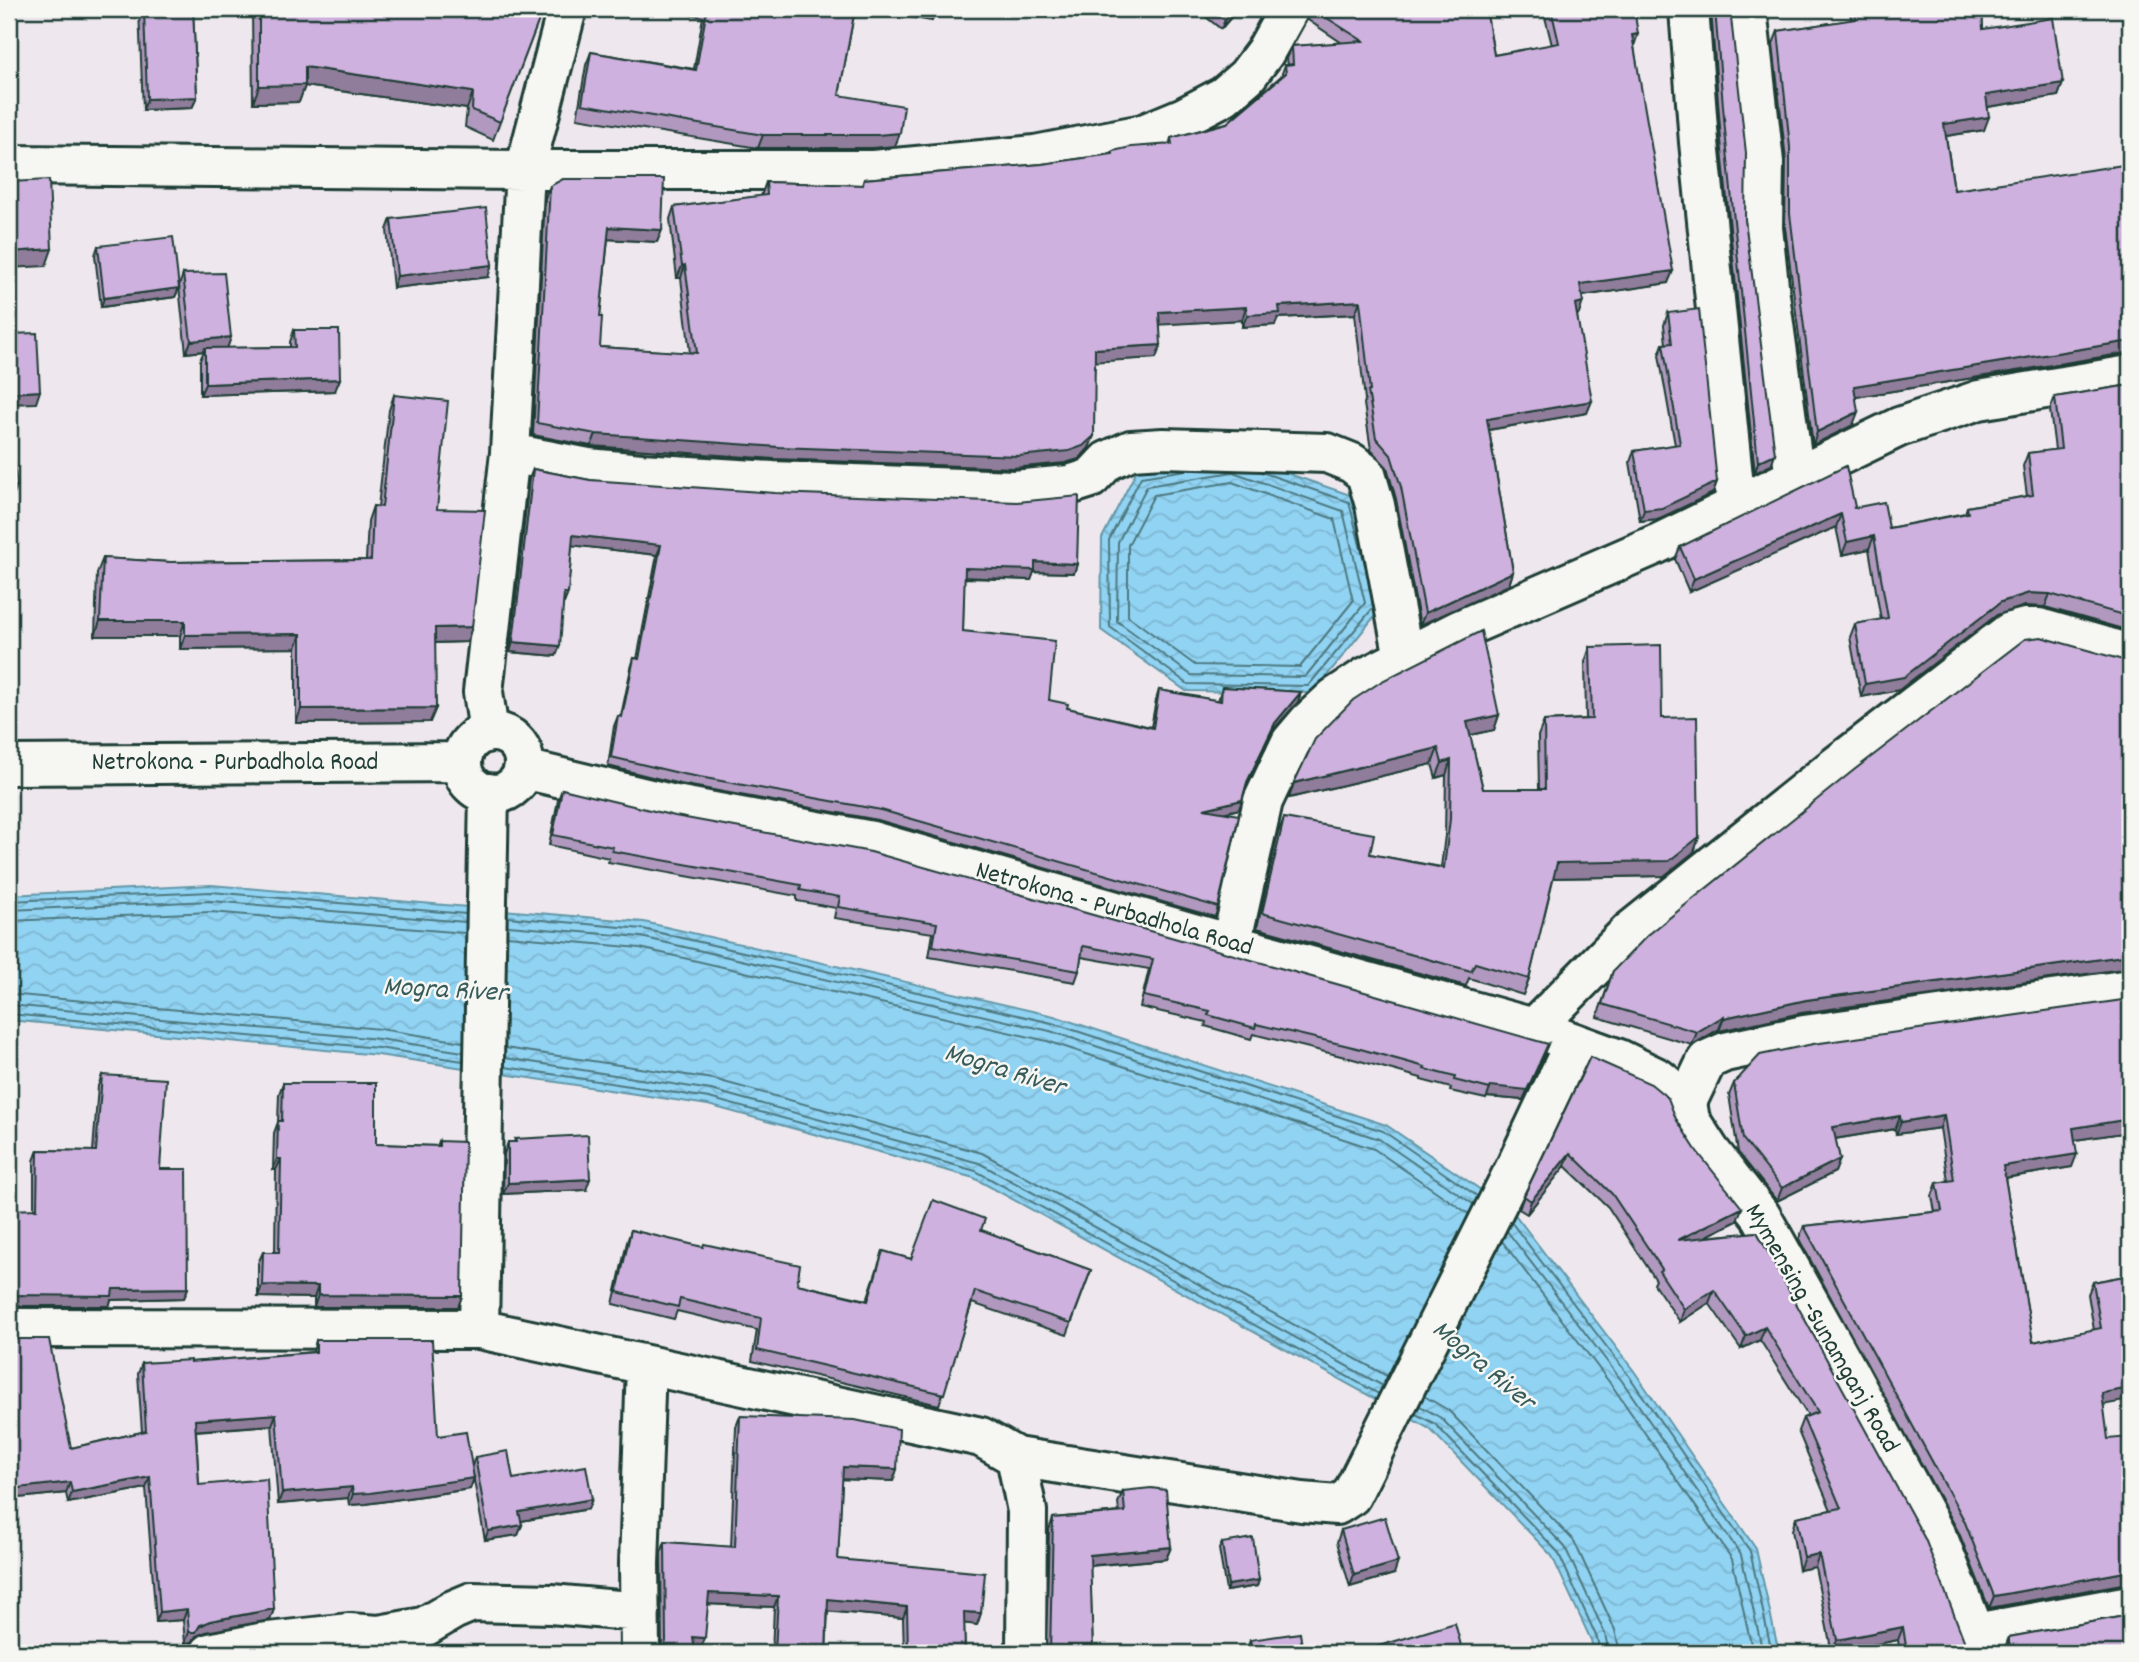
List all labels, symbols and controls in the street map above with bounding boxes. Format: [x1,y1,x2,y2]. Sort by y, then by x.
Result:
street label: Netrokona - Purbadhola Road [91,745,379,782]
street label: Netrokona - Purbadhola Road [971,853,1257,967]
water label: Mogra River [382,969,512,1015]
water label: Mogra River [939,1035,1073,1110]
street label: Mymensing -Sunamganj Road [1734,1197,1908,1461]
water label: Mogra River [1422,1312,1545,1425]

